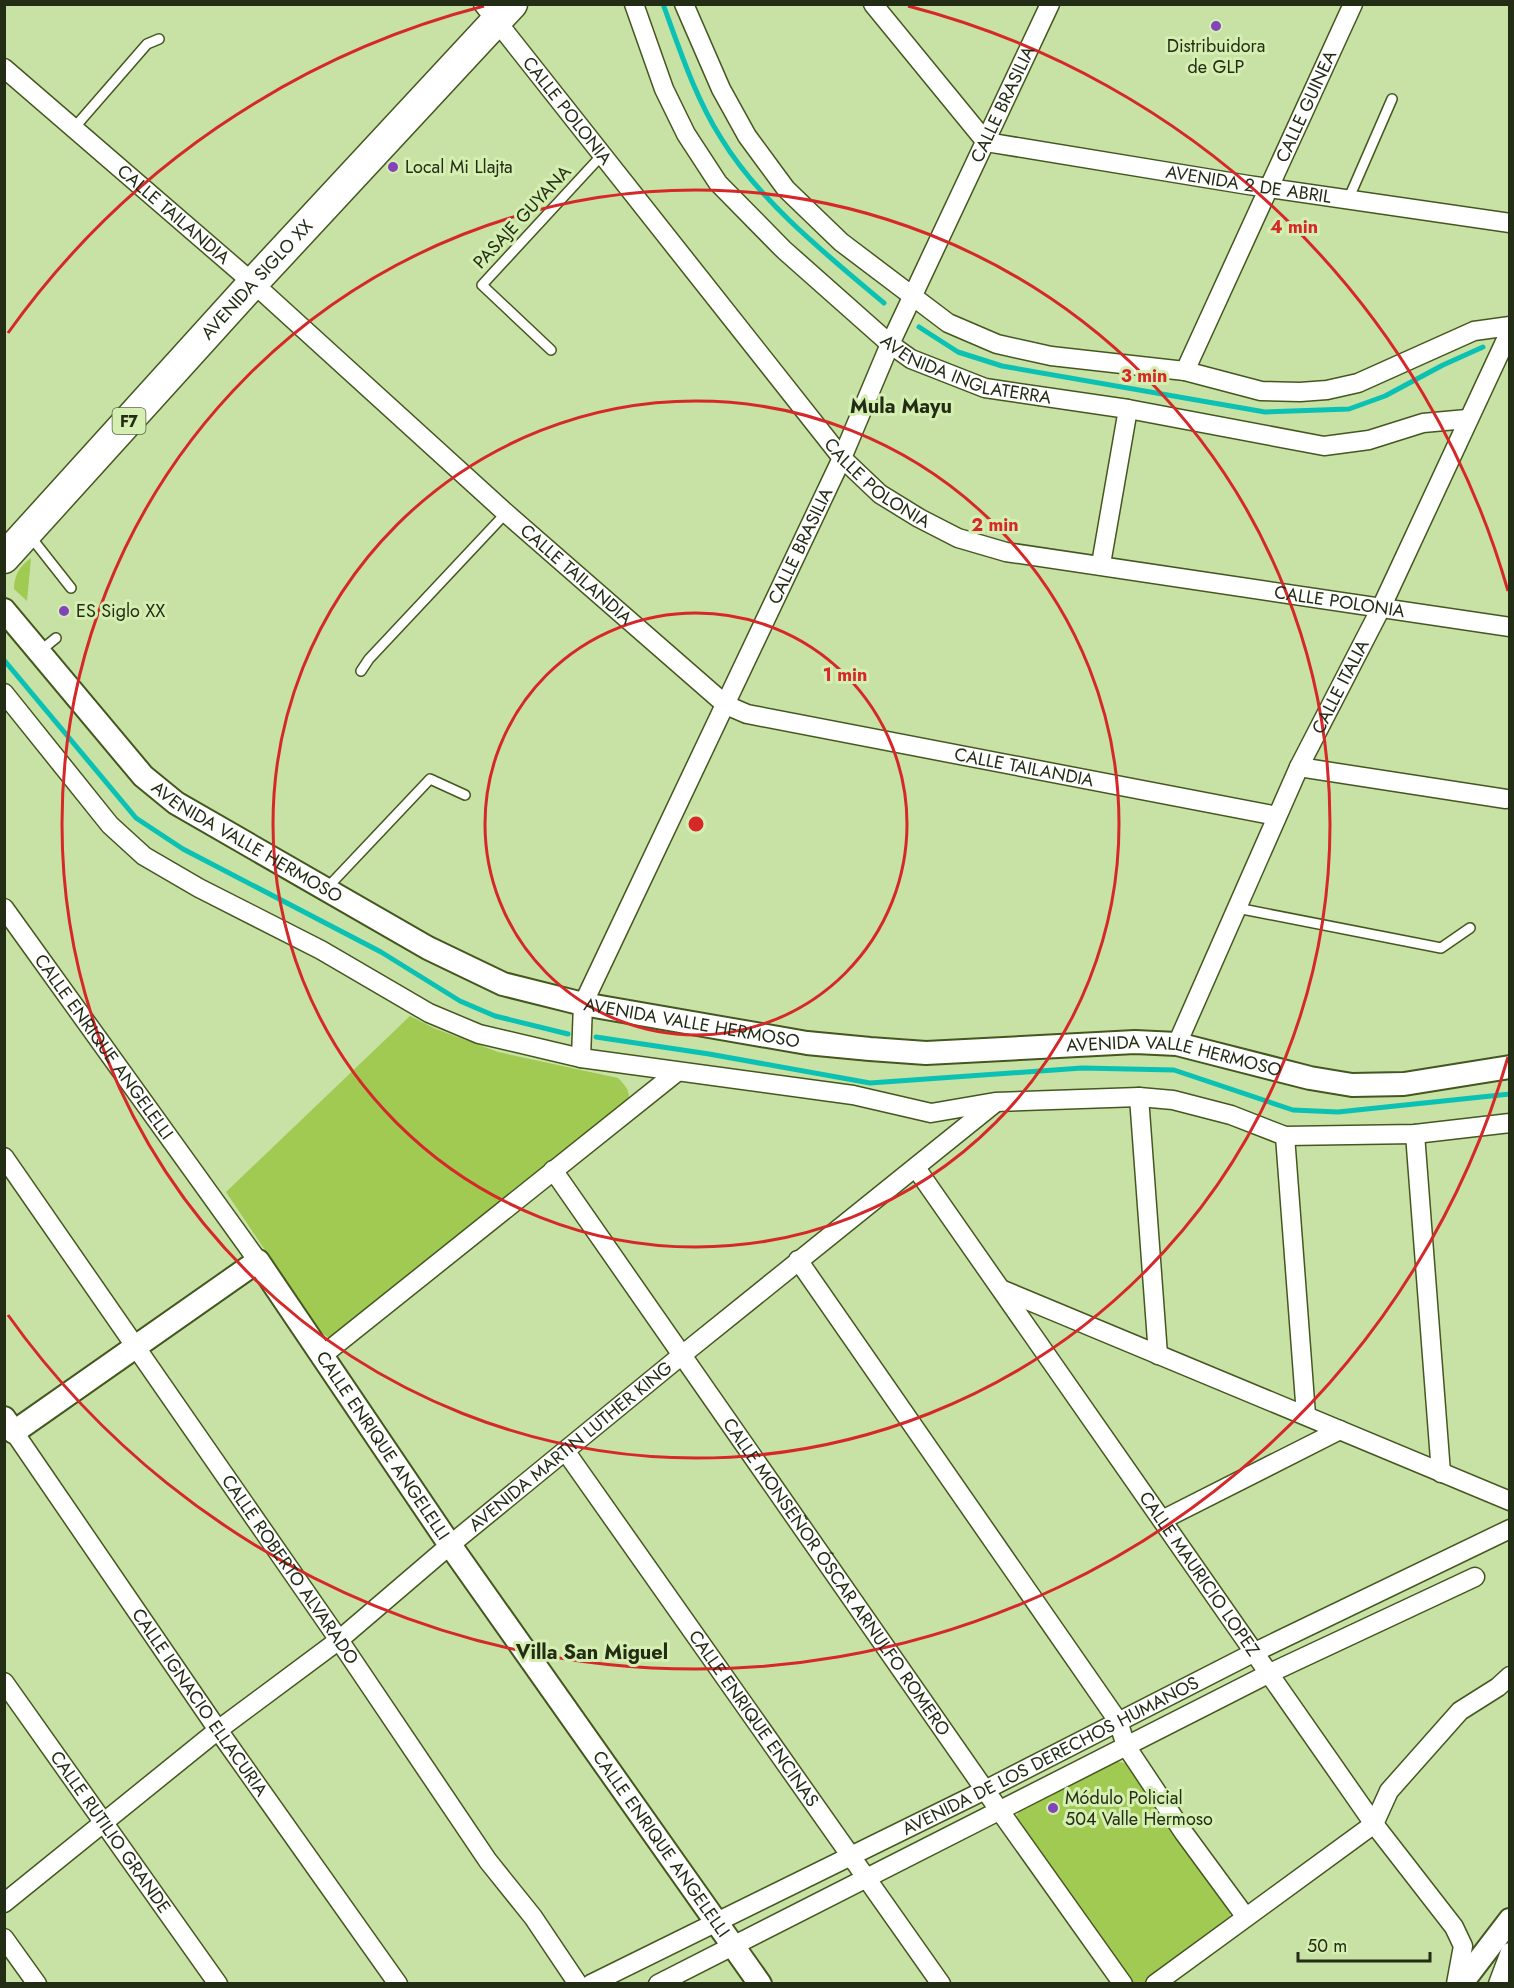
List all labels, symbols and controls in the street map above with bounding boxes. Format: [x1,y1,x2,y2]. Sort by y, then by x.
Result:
marker: Distribuidora de GLP [1209,19,1223,33]
place label: Distribuidora de GLP [1167,33,1265,80]
street label: CALLE BRASILIA [964,42,1042,167]
street label: CALLE GUINEA [1269,46,1343,167]
street label: CALLE POLONIA [516,51,618,170]
place label: Local Mi Llajta [405,154,513,180]
street label: CALLE TAILANDIA [112,158,236,271]
street label: PASAJE GUYANA [467,159,577,275]
street label: AVENIDA 2 DE ABRIL [1164,159,1333,210]
marker: Local Mi Llajta [386,160,400,174]
street label: AVENIDA SIGLO XX [195,214,319,345]
text: 4 min [1270,214,1318,240]
street label: AVENIDA INGLATERRA [875,328,1053,411]
text: 3 min [1121,363,1167,389]
district label: Mula Mayu [850,392,952,421]
road number: F7 [112,408,146,434]
street label: CALLE POLONIA [818,432,935,535]
street label: CALLE BRASILIA [761,483,839,609]
text: 2 min [971,512,1019,538]
street label: CALLE TAILANDIA [514,518,638,631]
street label: CALLE POLONIA [1273,579,1407,624]
place label: ES Siglo XX [76,598,165,624]
marker: ES Siglo XX [57,604,71,618]
street label: CALLE ITALIA [1305,635,1376,738]
text: 1 min [823,662,867,688]
street label: CALLE TAILANDIA [952,741,1096,793]
street label: AVENIDA VALLE HERMOSO [146,775,347,909]
centre of rings [686,814,706,834]
street label: CALLE ENRIQUE ANGELELLI [28,949,180,1145]
street label: AVENIDA VALLE HERMOSO [582,991,802,1055]
street label: AVENIDA VALLE HERMOSO [1065,1029,1284,1083]
street label: CALLE ENRIQUE ANGELELLI [310,1346,456,1545]
street label: AVENIDA MARTIN LUTHER KING [463,1355,678,1538]
street label: CALLE MONSEÑOR ÓSCAR ARNULFO ROMERO [717,1413,957,1741]
street label: CALLE ROBERTO ALVARADO [215,1469,365,1670]
street label: CALLE MAURICIO LOPEZ [1133,1486,1266,1662]
street label: CALLE IGNACIO ELLACURIA [125,1603,274,1802]
street label: CALLE ENRIQUE ENCINAS [682,1625,825,1812]
district label: Villa San Miguel [515,1638,668,1667]
street label: AVENIDA DE LOS DERECHOS HUMANOS [898,1670,1203,1842]
street label: CALLE ENRIQUE ANGELELLI [586,1745,736,1943]
street label: CALLE RUTILIO GRANDE [44,1746,177,1919]
place label: Módulo Policial 504 Valle Hermoso [1065,1785,1213,1832]
marker: Módulo Policial 504 Valle Hermoso [1046,1801,1060,1815]
scale bar [1298,1925,1430,1963]
text: 50 m [1307,1933,1347,1959]

